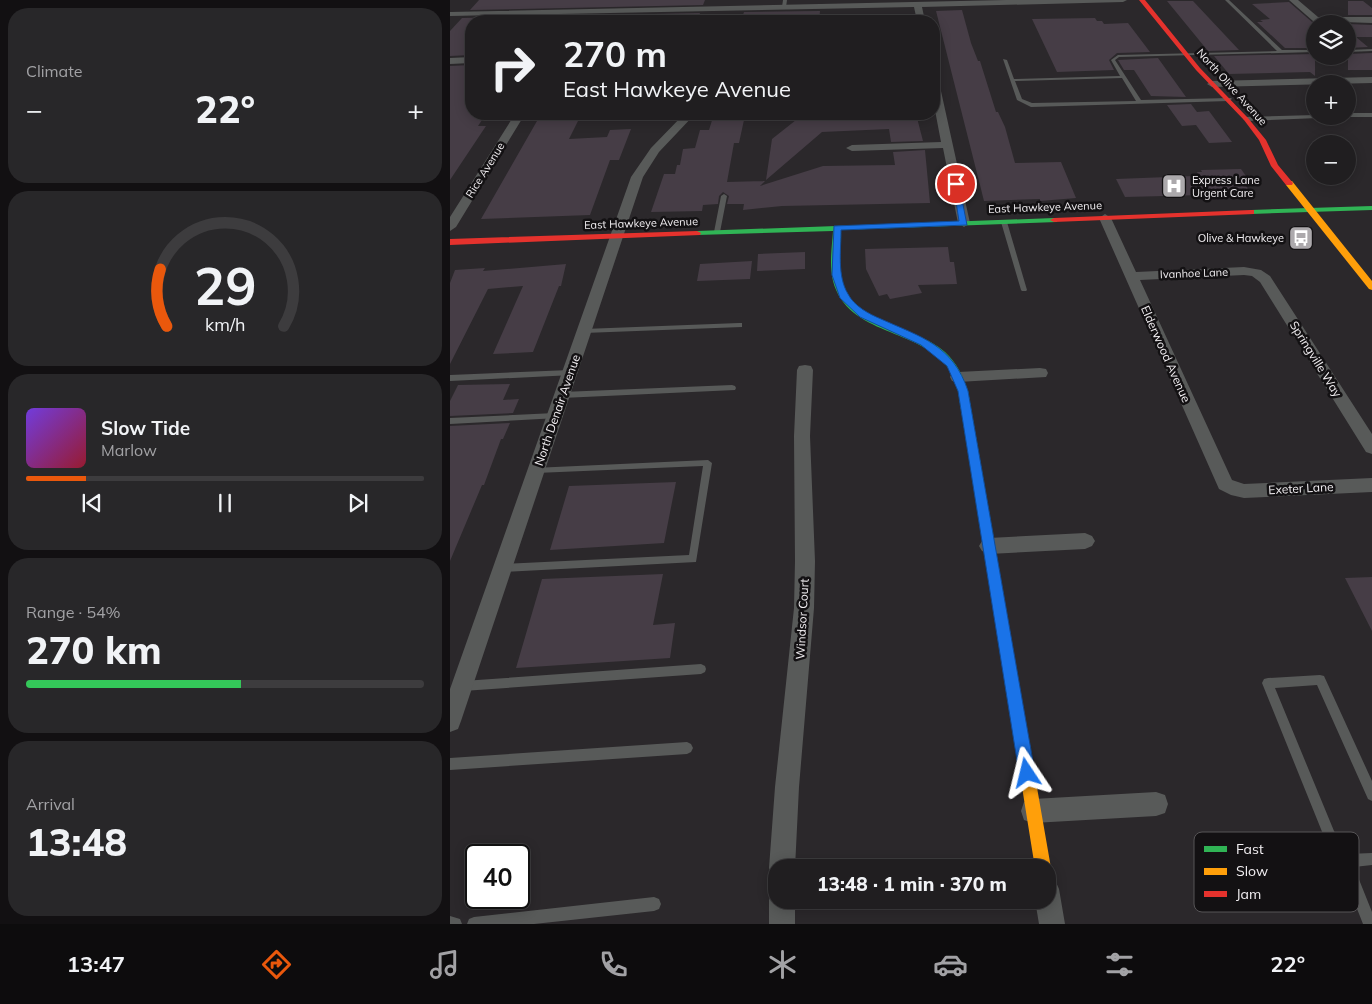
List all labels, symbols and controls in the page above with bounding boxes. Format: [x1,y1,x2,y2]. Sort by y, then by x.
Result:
map controls [1306,15,1356,185]
button: layers [1306,15,1356,65]
text: 270 m [563,32,667,76]
icon: right [480,35,545,100]
street label: North Olive Avenue [1194,46,1270,128]
text: Climate [26,61,82,81]
text: East Hawkeye Avenue [563,75,791,103]
button: + [1306,75,1356,125]
text: 22° [195,85,255,133]
text: − [26,92,43,127]
text: + [407,92,424,127]
button: − [1306,135,1356,185]
street label: Rice Avenue [462,140,508,200]
pin [935,163,977,205]
icon: arrive [942,170,970,198]
hospital icon: Express Lane Urgent Care [1161,173,1187,199]
place label: Express Lane Urgent Care [1192,173,1260,200]
street label: East Hawkeye Avenue [988,198,1102,216]
street label: East Hawkeye Avenue [584,214,698,232]
bus stop icon: Olive & Hawkeye [1288,225,1314,251]
place label: Olive & Hawkeye [1198,231,1284,245]
text: 29 [194,253,256,318]
street label: Ivanhoe Lane [1160,265,1228,281]
street label: Elderwood Avenue [1138,303,1194,405]
text: km/h [205,313,245,335]
street label: Springville Way [1287,318,1346,400]
street label: North Denair Avenue [531,352,583,468]
text: Slow Tide [101,416,190,440]
text: Marlow [101,440,157,460]
street label: Exeter Lane [1268,479,1334,497]
icon: previous [78,489,106,517]
icon: pause [211,489,239,517]
icon: next [344,489,372,517]
street label: Windsor Court [792,578,812,660]
text: Range · 54% [26,602,121,622]
text: 270 km [26,626,162,674]
position arrow [1000,746,1052,798]
text: Arrival [26,794,75,814]
text: 13:48 [26,818,127,866]
legend [1194,832,1359,912]
text: Fast [1236,840,1264,858]
speed limit sign: 40 [465,844,530,909]
text: Slow [1236,862,1268,880]
text: 13:48 · 1 min · 370 m [817,872,1007,896]
text: Jam [1236,885,1261,903]
icon: directions [259,947,294,982]
icon: music [427,947,462,982]
icon: phone [596,947,631,982]
icon: climate [765,947,800,982]
icon: car [933,947,968,982]
icon: filters [1102,947,1137,982]
text: 13:47 [67,950,125,978]
text: 22° [1270,950,1305,978]

